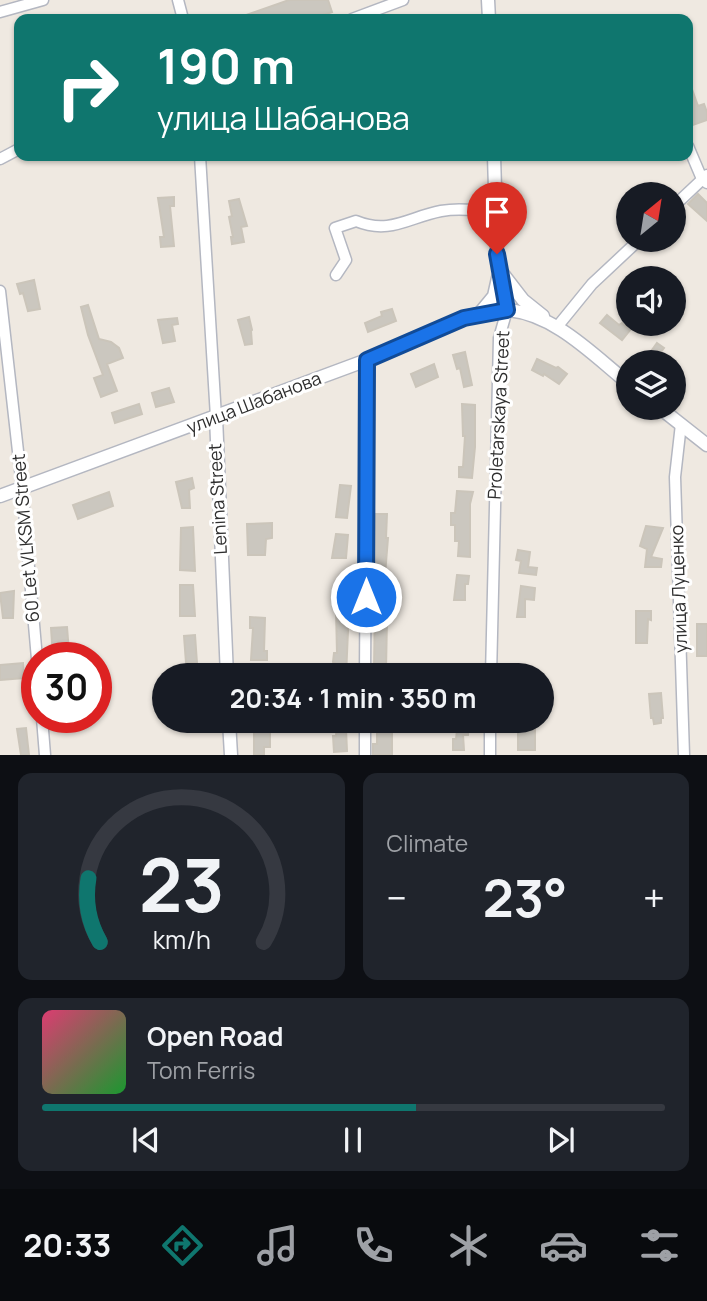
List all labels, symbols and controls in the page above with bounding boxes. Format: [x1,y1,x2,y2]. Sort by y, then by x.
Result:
text: 190 m [157,32,295,99]
icon: right [42,42,133,133]
text: улица Шабанова [157,96,410,140]
pin [467,182,527,254]
north arrow [616,182,686,252]
map controls [616,182,686,420]
icon: arrive [478,193,516,231]
button: sound [616,266,686,336]
street label: Proletarskaya Street [482,330,514,500]
button: layers [616,350,686,420]
street label: улица Шабанова [183,365,324,439]
street label: Lenina Street [202,443,232,555]
street label: 60 Let VLKSM Street [6,453,44,623]
street label: улица Луценко [664,525,692,654]
position arrow [329,560,403,634]
speed limit sign: 30 [21,642,112,733]
text: 20:34 · 1 min · 350 m [230,680,476,716]
text: Climate [387,827,468,859]
text: 23 [138,835,224,935]
text: 23° [483,862,567,933]
text: − [387,871,407,923]
text: + [643,871,665,923]
text: km/h [152,922,210,957]
text: Open Road [147,1018,283,1054]
text: Tom Ferris [147,1054,255,1086]
icon: previous [127,1121,165,1159]
icon: pause [334,1121,372,1159]
icon: next [542,1121,580,1159]
icon: directions [158,1221,207,1270]
icon: music [253,1221,302,1270]
icon: phone [349,1221,398,1270]
icon: climate [444,1221,493,1270]
icon: car [539,1221,588,1270]
icon: filters [635,1221,684,1270]
text: 20:33 [23,1223,111,1267]

